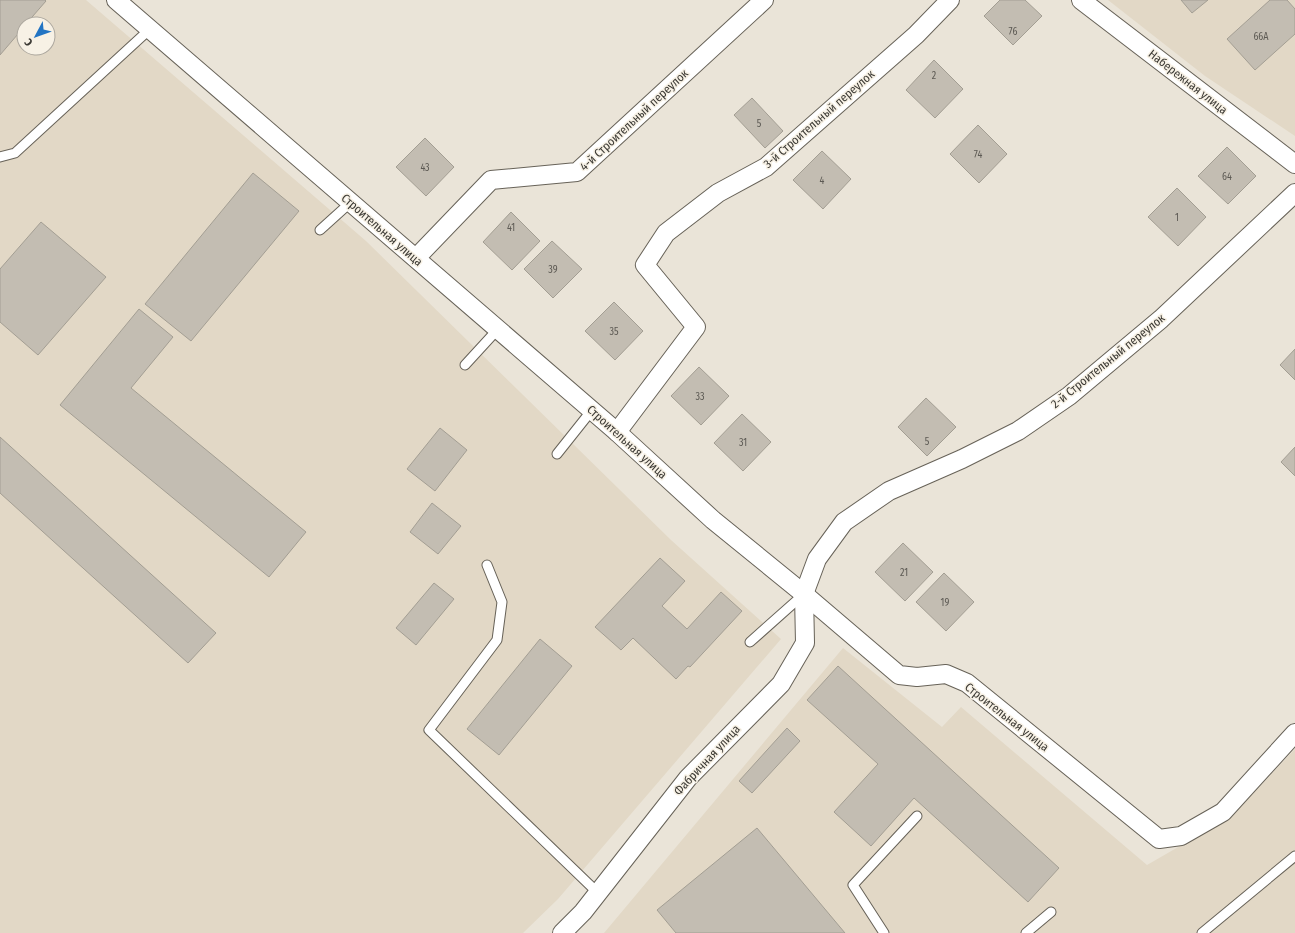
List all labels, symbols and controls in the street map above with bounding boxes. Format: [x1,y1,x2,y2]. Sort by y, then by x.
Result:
north arrow [16,16,56,56]
house number: 76 [1009,26,1017,38]
house number: 66А [1253,31,1269,43]
text: С [22,36,36,49]
street label: Набережная улица [1146,47,1230,117]
street label: 4-й Строительный переулок [577,66,691,174]
street label: 3-й Строительный переулок [761,67,878,171]
house number: 2 [932,70,937,82]
house number: 5 [757,118,762,130]
house number: 74 [974,149,982,161]
house number: 43 [420,162,430,174]
house number: 64 [1222,171,1232,183]
house number: 4 [820,175,825,187]
street label: Строительная улица [339,191,425,269]
house number: 1 [1175,212,1179,224]
house number: 41 [507,222,515,234]
house number: 39 [548,264,558,276]
street label: 2-й Строительный переулок [1048,311,1168,411]
house number: 35 [609,326,619,338]
house number: 33 [695,391,705,403]
street label: Строительная улица [584,402,670,482]
house number: 5 [925,436,930,448]
house number: 31 [739,437,747,449]
house number: 21 [900,567,908,579]
house number: 19 [941,597,950,609]
street label: Строительная улица [962,680,1052,754]
street label: Фабричная улица [671,722,743,798]

